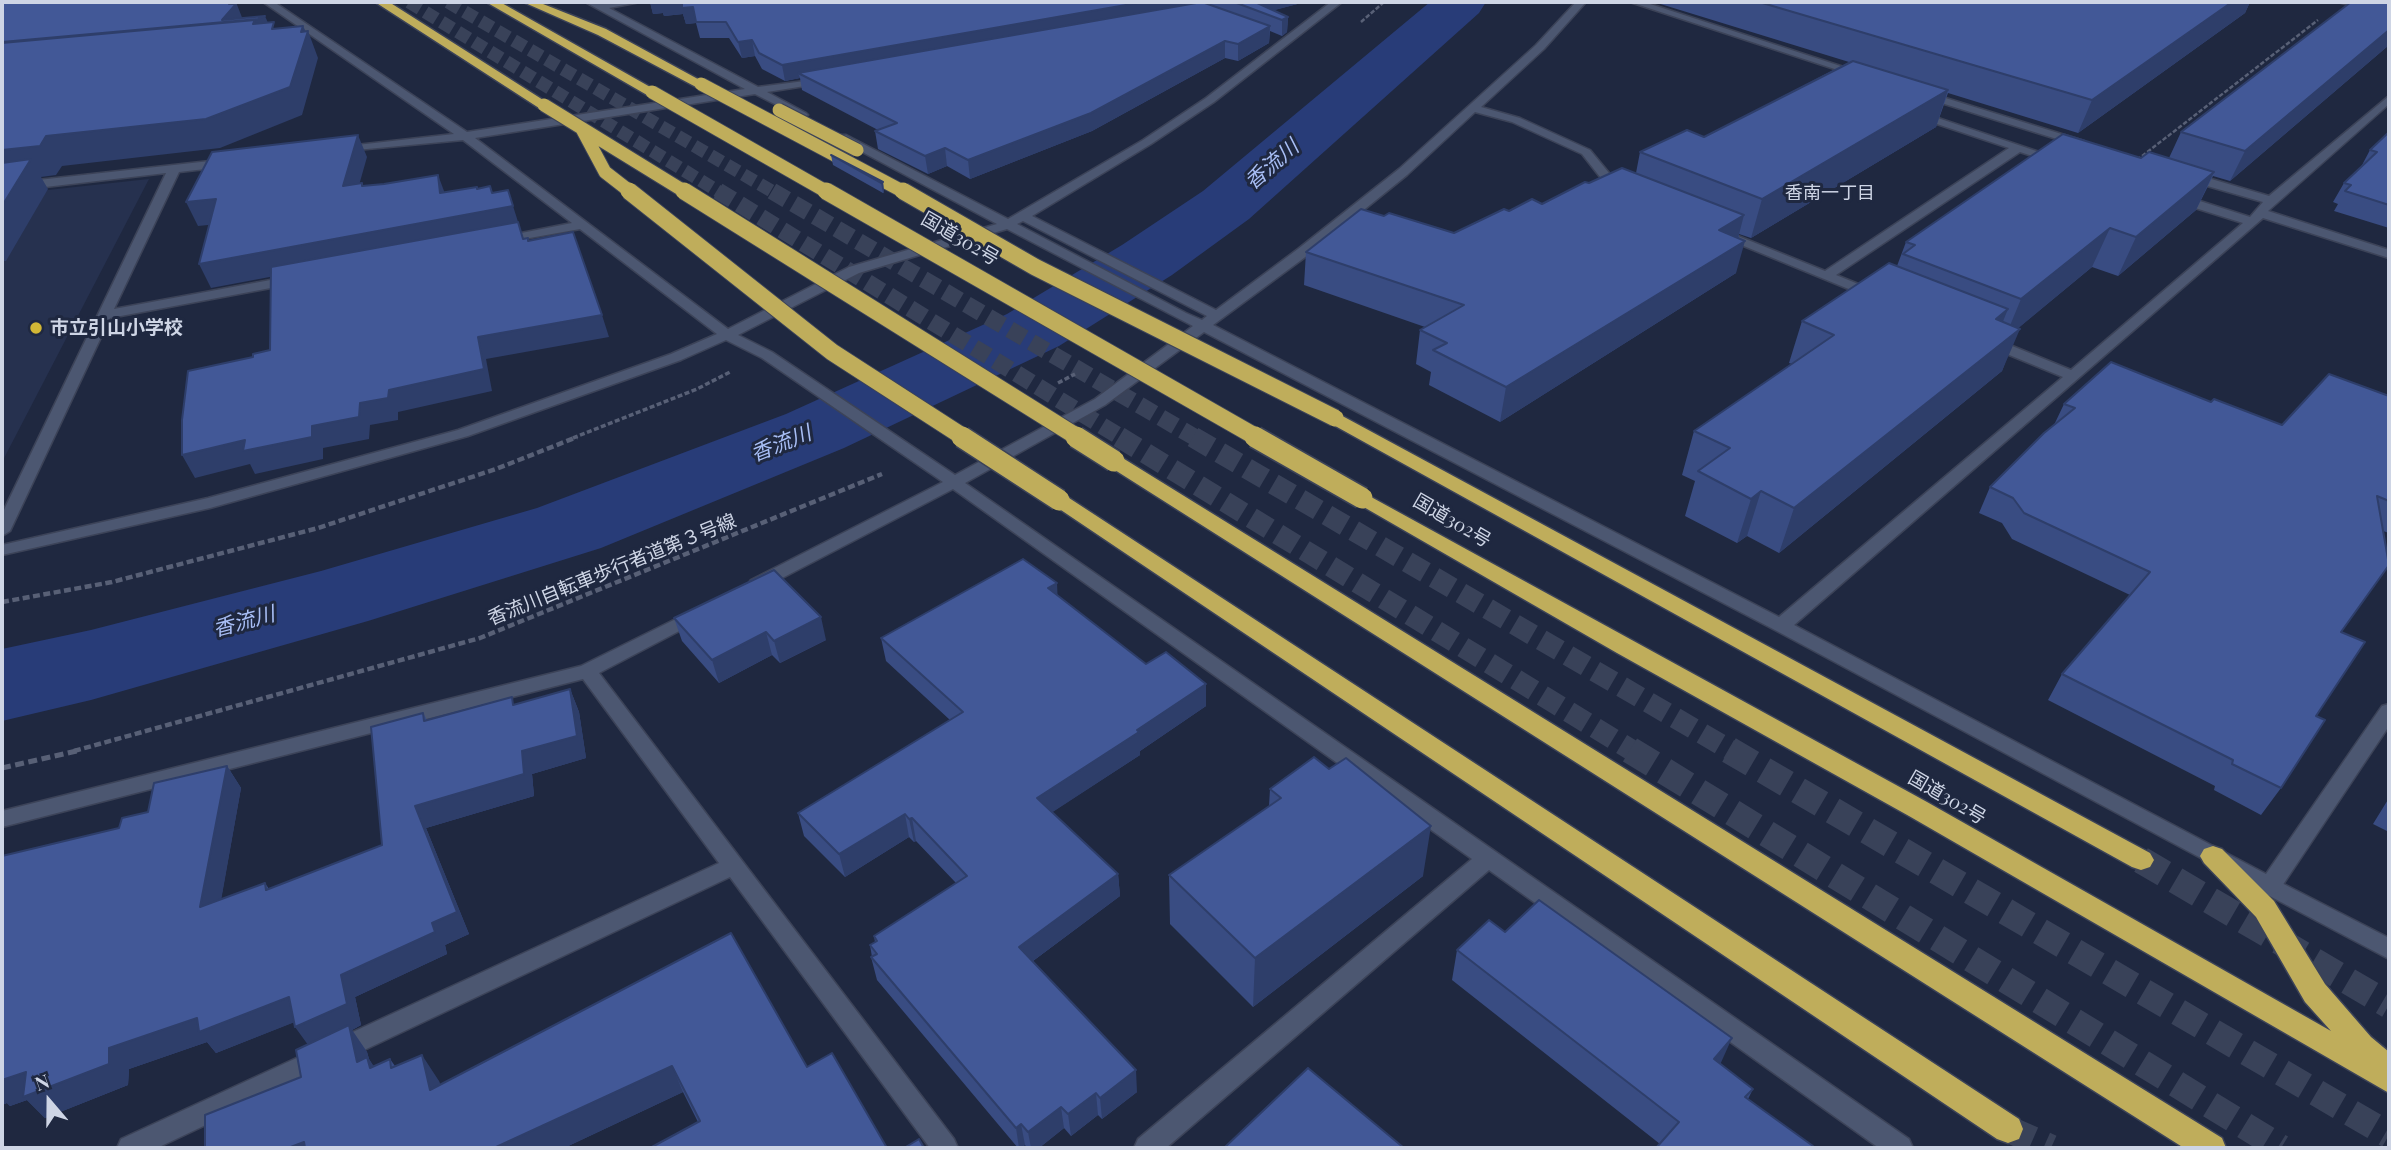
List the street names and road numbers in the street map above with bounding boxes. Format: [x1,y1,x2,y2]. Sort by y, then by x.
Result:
street label: 国道302号 [917,208,1003,270]
street label: 国道302号 [1409,490,1495,552]
street label: 香流川自転車歩行者道第３号線 [484,510,740,630]
street label: 国道302号 [1904,767,1990,829]

